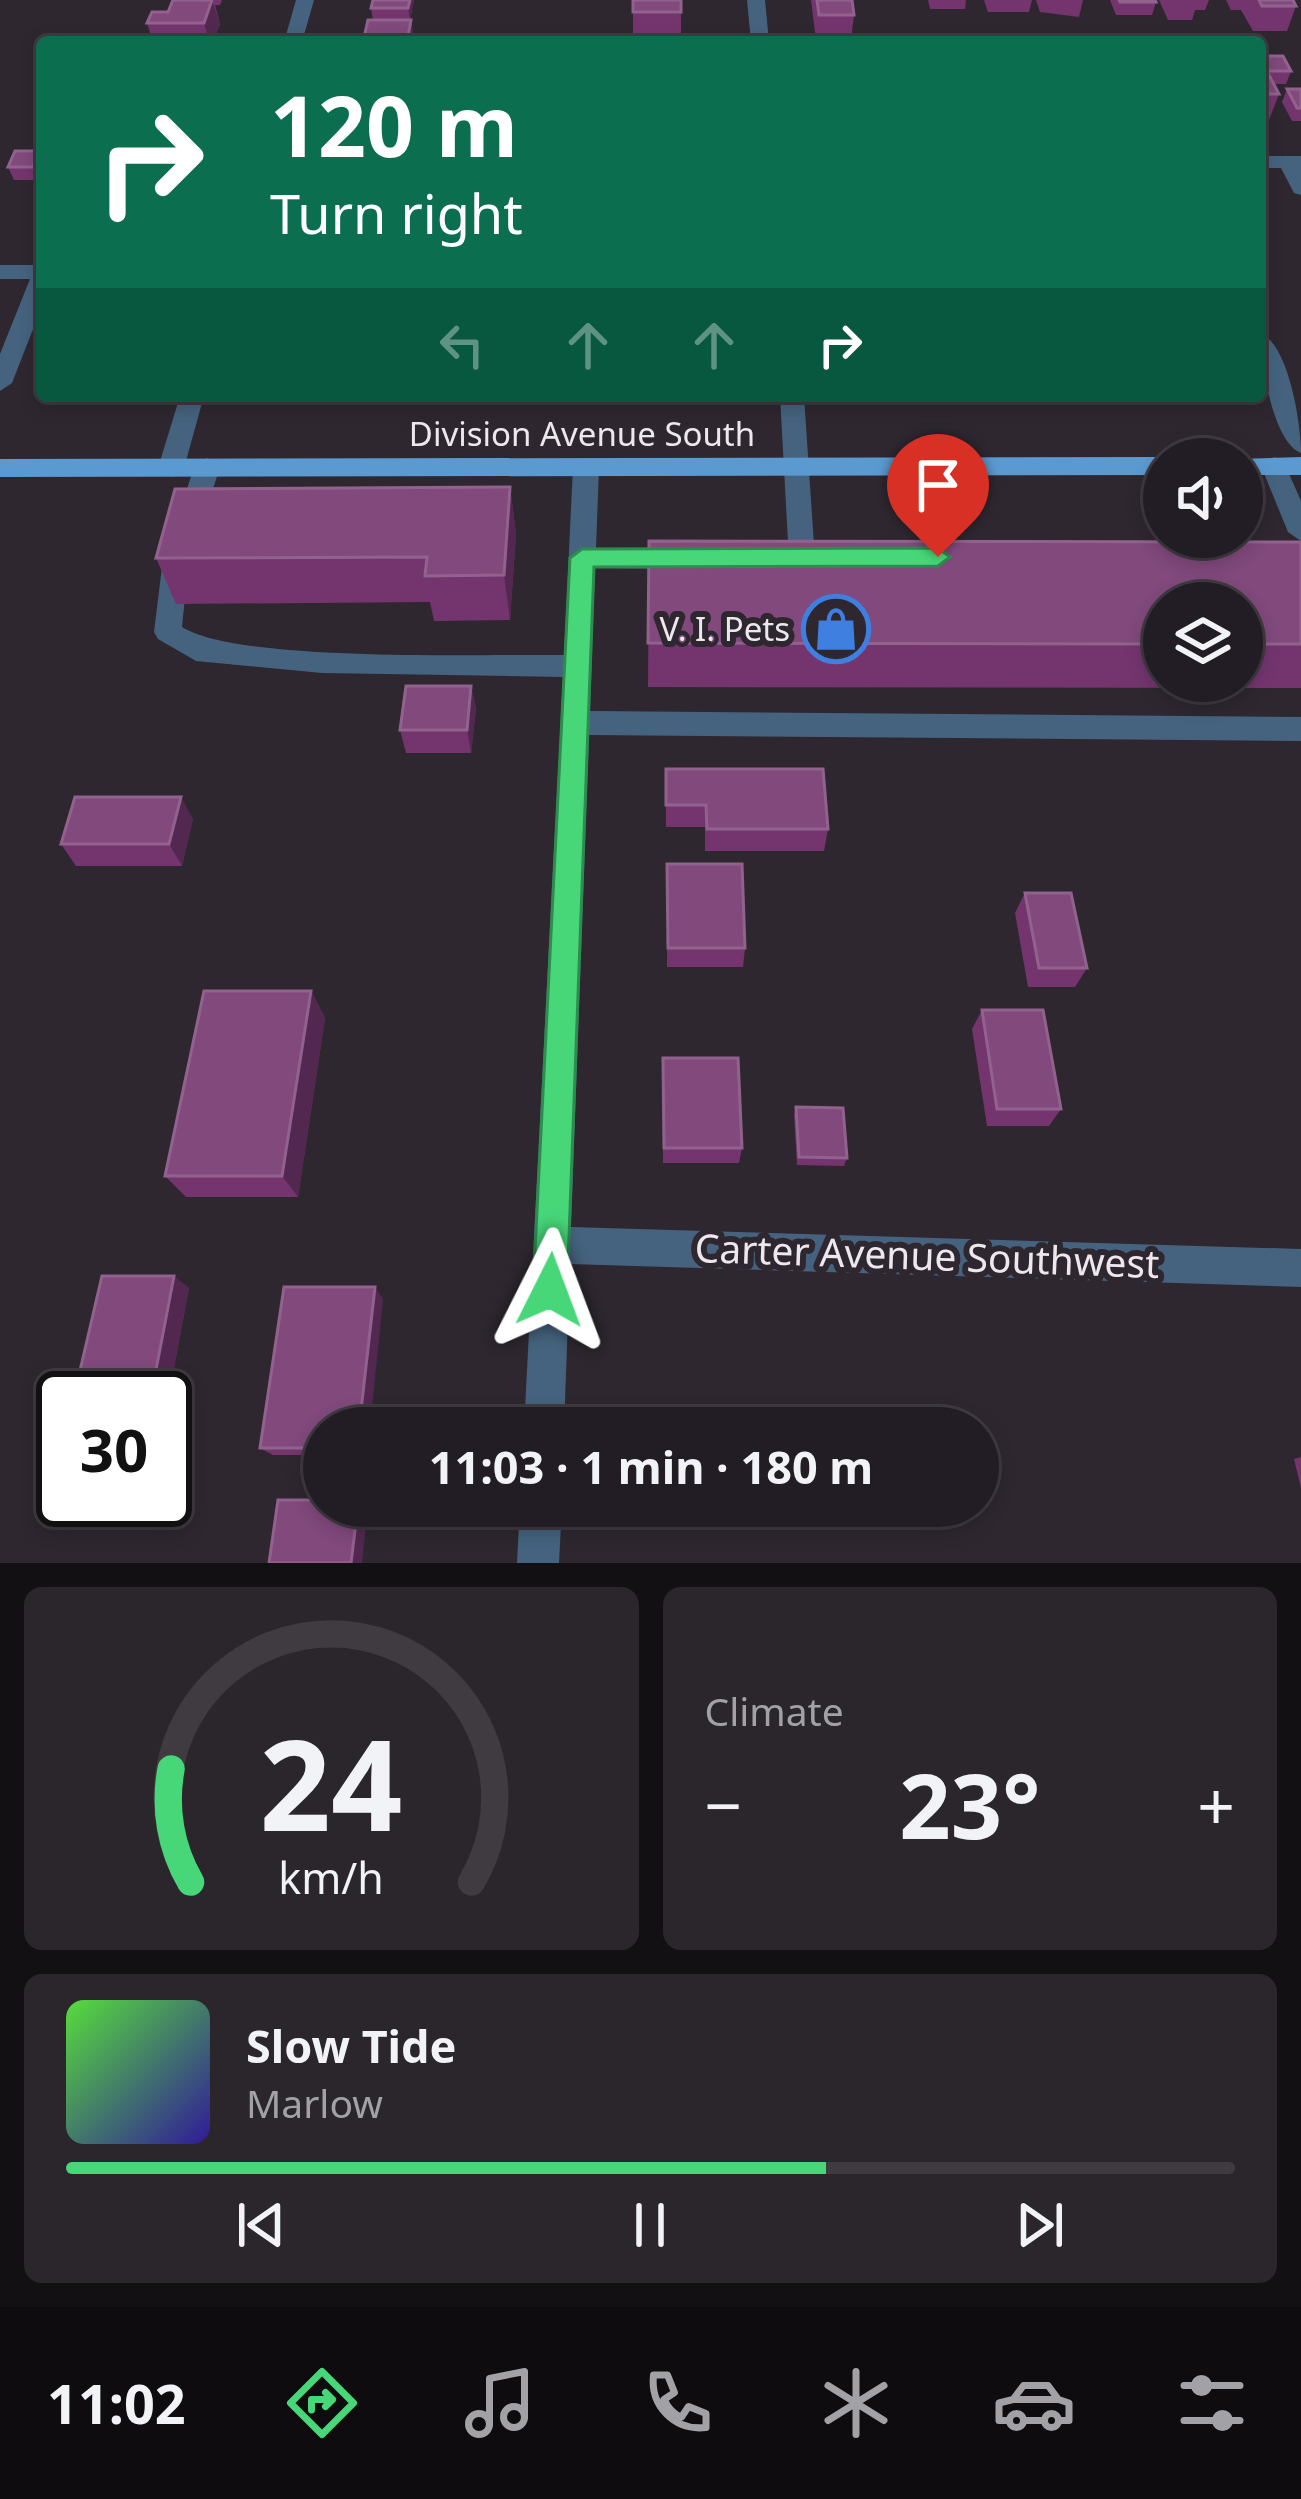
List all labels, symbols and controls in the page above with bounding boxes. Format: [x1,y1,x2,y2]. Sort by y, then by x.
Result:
text: 120 m [270,67,518,182]
icon: right [72,84,228,240]
text: Turn right [270,176,523,250]
icon: left [429,312,495,378]
icon: ahead [555,312,621,378]
icon: ahead [681,312,747,378]
icon: right [807,312,873,378]
street label: Division Avenue South [409,411,755,456]
pin [887,434,989,557]
map controls [1143,438,1263,702]
button: sound [1143,438,1263,558]
icon: arrive [905,452,971,518]
button: layers [1143,582,1263,702]
shop icon: V. I. Pets [801,594,871,664]
place label: V. I. Pets [660,606,790,651]
street label: Carter Avenue Southwest [694,1220,1160,1289]
position arrow [487,1227,613,1353]
speed limit sign: 30 [36,1371,192,1527]
text: 11:03 · 1 min · 180 m [429,1436,873,1497]
text: Climate [705,1684,844,1737]
text: 24 [260,1698,403,1868]
text: 23° [899,1743,1040,1865]
text: − [705,1759,742,1849]
text: + [1197,1759,1235,1849]
text: km/h [279,1847,384,1906]
text: Slow Tide [246,2015,456,2076]
text: Marlow [246,2076,383,2129]
icon: previous [228,2192,294,2258]
icon: pause [617,2192,683,2258]
icon: next [1007,2192,1073,2258]
icon: directions [280,2361,364,2445]
icon: music [458,2361,542,2445]
icon: phone [636,2361,720,2445]
icon: climate [814,2361,898,2445]
icon: car [992,2361,1076,2445]
icon: filters [1170,2361,1254,2445]
text: 11:02 [47,2366,186,2440]

